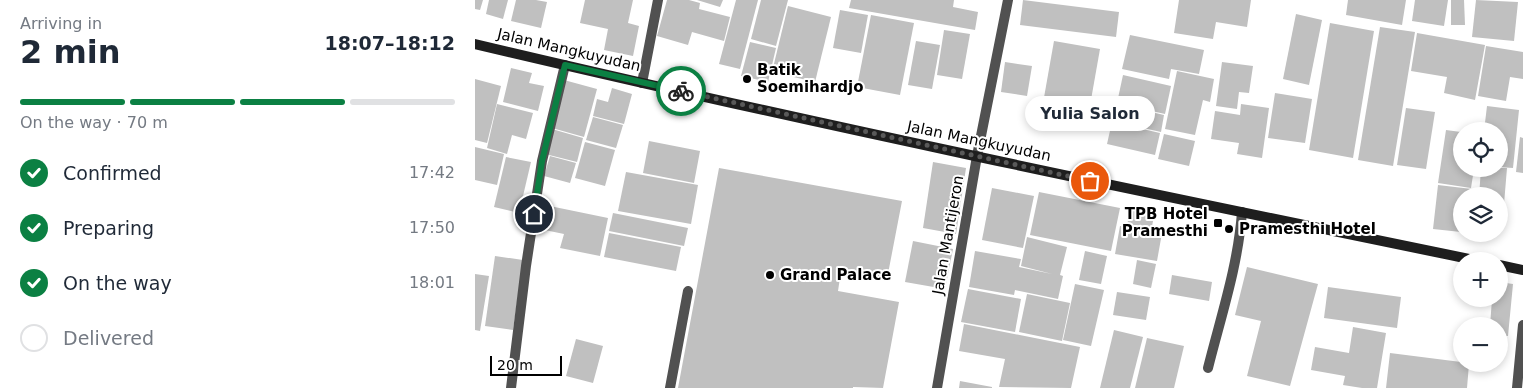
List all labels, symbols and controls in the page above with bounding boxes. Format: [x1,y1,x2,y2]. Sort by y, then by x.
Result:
text: Arriving in [20,14,102,33]
street label: Jalan Mangkuyudan [495,24,643,75]
text: 18:07–18:12 [325,32,455,54]
text: 2 min [20,33,121,71]
place label: Batik Soemihardjo [757,61,863,96]
courier [656,66,706,116]
marker: Batik Soemihardjo [741,73,753,85]
icon: bike [667,77,695,105]
callout: Yulia Salon [1025,96,1155,131]
text: Yulia Salon [1040,104,1140,123]
text: On the way · 70 m [20,113,168,132]
street label: Jalan Mangkuyudan [904,117,1053,165]
map controls [1453,122,1508,372]
button: locate [1453,122,1508,177]
icon: check [20,159,48,187]
pin [1069,160,1111,202]
text: Confirmed [63,162,162,184]
text: 17:42 [409,163,455,182]
icon: bag [1076,167,1104,195]
street label: Jalan Mantijeron [928,174,967,297]
button: layers [1453,187,1508,242]
pin [513,193,555,235]
icon: home [520,200,548,228]
place label: TPB Hotel Pramesthi [1122,205,1208,240]
icon: check [20,214,48,242]
text: Preparing [63,217,154,239]
marker: TPB Hotel Pramesthi [1212,217,1224,229]
text: 17:50 [409,218,455,237]
place label: Pramesthi Hotel [1239,220,1376,238]
marker: Pramesthi Hotel [1223,223,1235,235]
button: + [1453,252,1508,307]
place label: Grand Palace [780,266,892,284]
icon: check [20,269,48,297]
marker: Grand Palace [764,269,776,281]
text: On the way [63,272,172,294]
text: 18:01 [409,273,455,292]
button: − [1453,317,1508,372]
text: Delivered [63,327,154,349]
scale bar [490,353,563,376]
text: 20 m [497,357,533,373]

